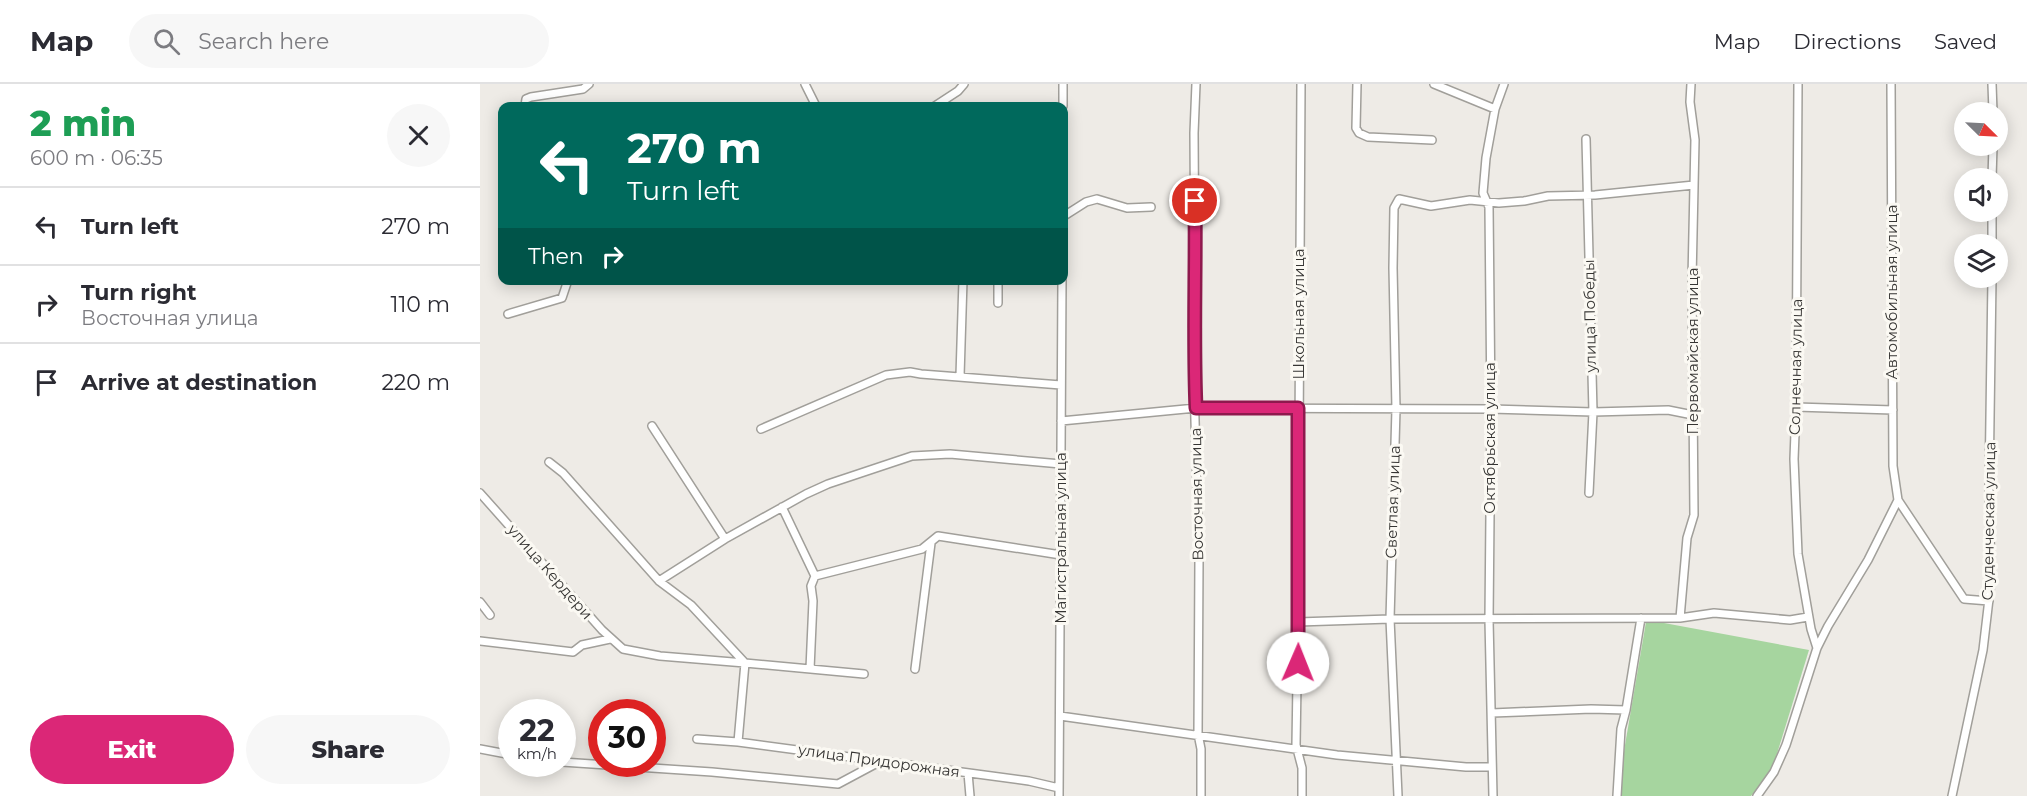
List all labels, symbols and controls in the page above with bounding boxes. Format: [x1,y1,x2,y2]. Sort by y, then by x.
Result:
search box [129,14,549,68]
text: Map [30,24,93,58]
icon: search [150,25,183,58]
text: Search here [198,28,329,55]
text: Map [1714,29,1760,54]
text: Directions [1793,29,1901,54]
text: Saved [1934,29,1997,54]
text: 2 min [30,101,136,145]
north arrow [1954,102,2008,156]
map controls [1954,102,2008,288]
button: close [387,104,450,167]
text: 270 m [627,122,761,174]
icon: left [528,126,606,204]
text: 600 m · 06:35 [30,146,163,170]
button: sound [1954,168,2008,222]
text: Turn left [627,174,740,207]
pin [1169,175,1220,226]
icon: arrive [1178,184,1211,217]
street label: Автомобильная улица [1882,205,1901,379]
icon: left [30,210,63,243]
text: Turn left [81,213,179,240]
text: 270 m [381,213,450,240]
button: layers [1954,234,2008,288]
icon: right [596,240,629,273]
text: Then [528,243,584,270]
street label: Школьная улица [1289,248,1308,380]
street label: улица Победы [1579,259,1600,374]
street label: Первомайская улица [1683,267,1702,435]
text: Turn right [81,279,196,306]
icon: right [30,288,63,321]
text: 110 m [390,291,450,318]
street label: Солнечная улица [1785,299,1806,435]
text: Восточная улица [81,306,258,330]
street label: Октябрьская улица [1480,362,1499,514]
icon: arrive [30,366,63,399]
text: Arrive at destination [81,369,317,396]
text: 220 m [381,369,450,396]
street label: Восточная улица [1186,427,1207,561]
street label: Студенческая улица [1978,442,1999,600]
street label: Светлая улица [1381,445,1404,559]
street label: Магистральная улица [1051,452,1070,624]
street label: улица Кердери [503,519,597,623]
position arrow [1266,631,1330,695]
speed limit sign: 30 [588,699,666,777]
text: 22 [519,712,555,749]
button: Exit [30,715,234,784]
button: Share [246,715,450,784]
street label: улица Придорожная [796,740,961,781]
text: km/h [517,744,557,763]

